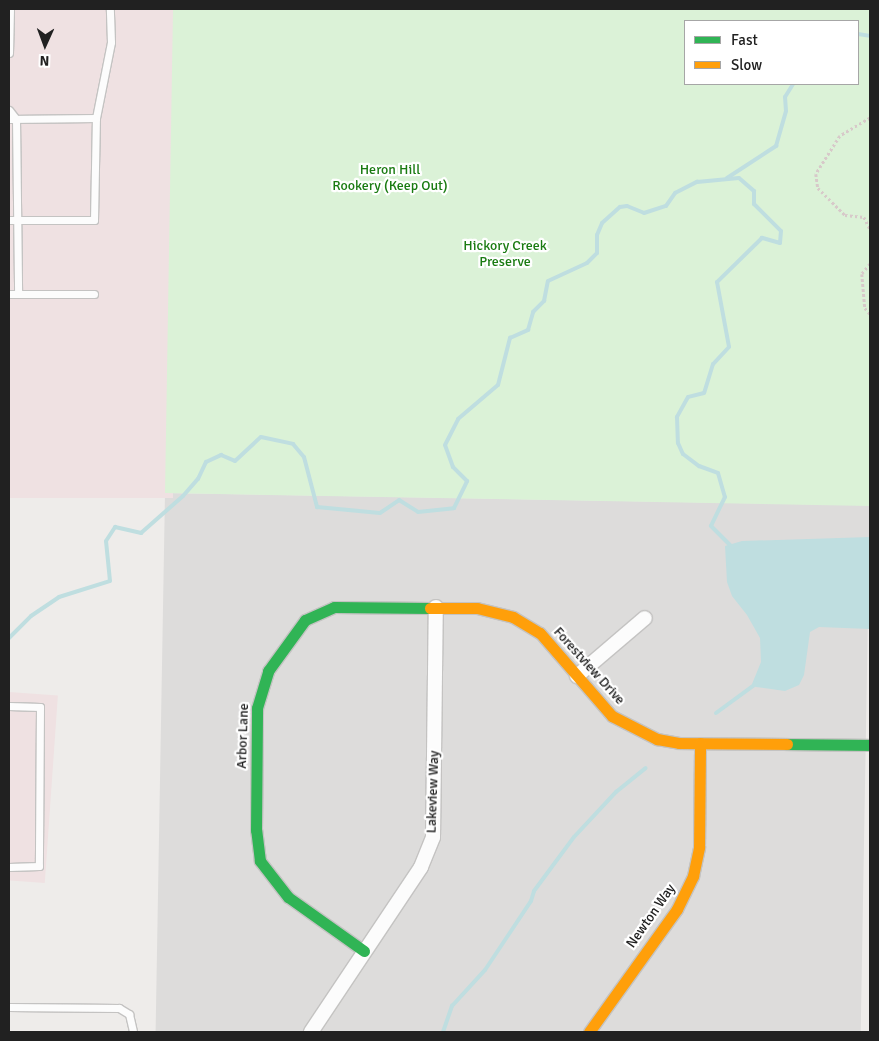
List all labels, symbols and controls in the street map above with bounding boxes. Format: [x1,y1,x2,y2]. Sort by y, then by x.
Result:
north arrow [20,20,70,70]
legend [684,20,859,85]
text: Fast [731,31,758,49]
text: N [39,52,50,69]
text: Slow [731,56,762,74]
park label: Heron Hill Rookery (Keep Out) [332,162,448,194]
park label: Hickory Creek Preserve [463,238,547,270]
street label: Forestview Drive [550,624,628,708]
street label: Arbor Lane [233,703,253,769]
street label: Lakeview Way [423,750,443,834]
street label: Newton Way [623,881,679,951]

